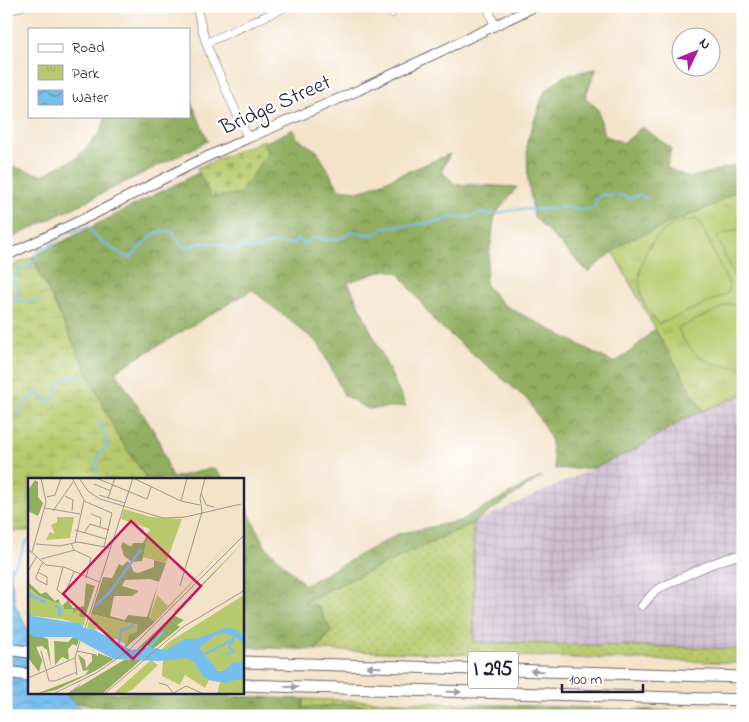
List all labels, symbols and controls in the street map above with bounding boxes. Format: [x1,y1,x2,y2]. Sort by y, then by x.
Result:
legend [28,28,190,118]
north arrow [672,28,722,78]
text: N [694,34,715,55]
text: Road [72,37,105,59]
text: Park [72,63,100,85]
street label: Bridge Street [214,67,338,146]
text: Water [72,87,108,109]
inset map [28,478,244,694]
road number: I 295 [468,652,518,688]
one-way arrow [366,662,382,670]
scale bar [562,662,643,694]
one-way arrow [528,667,544,675]
text: 100 m [569,669,602,691]
one-way arrow [283,683,299,691]
one-way arrow [446,688,462,696]

